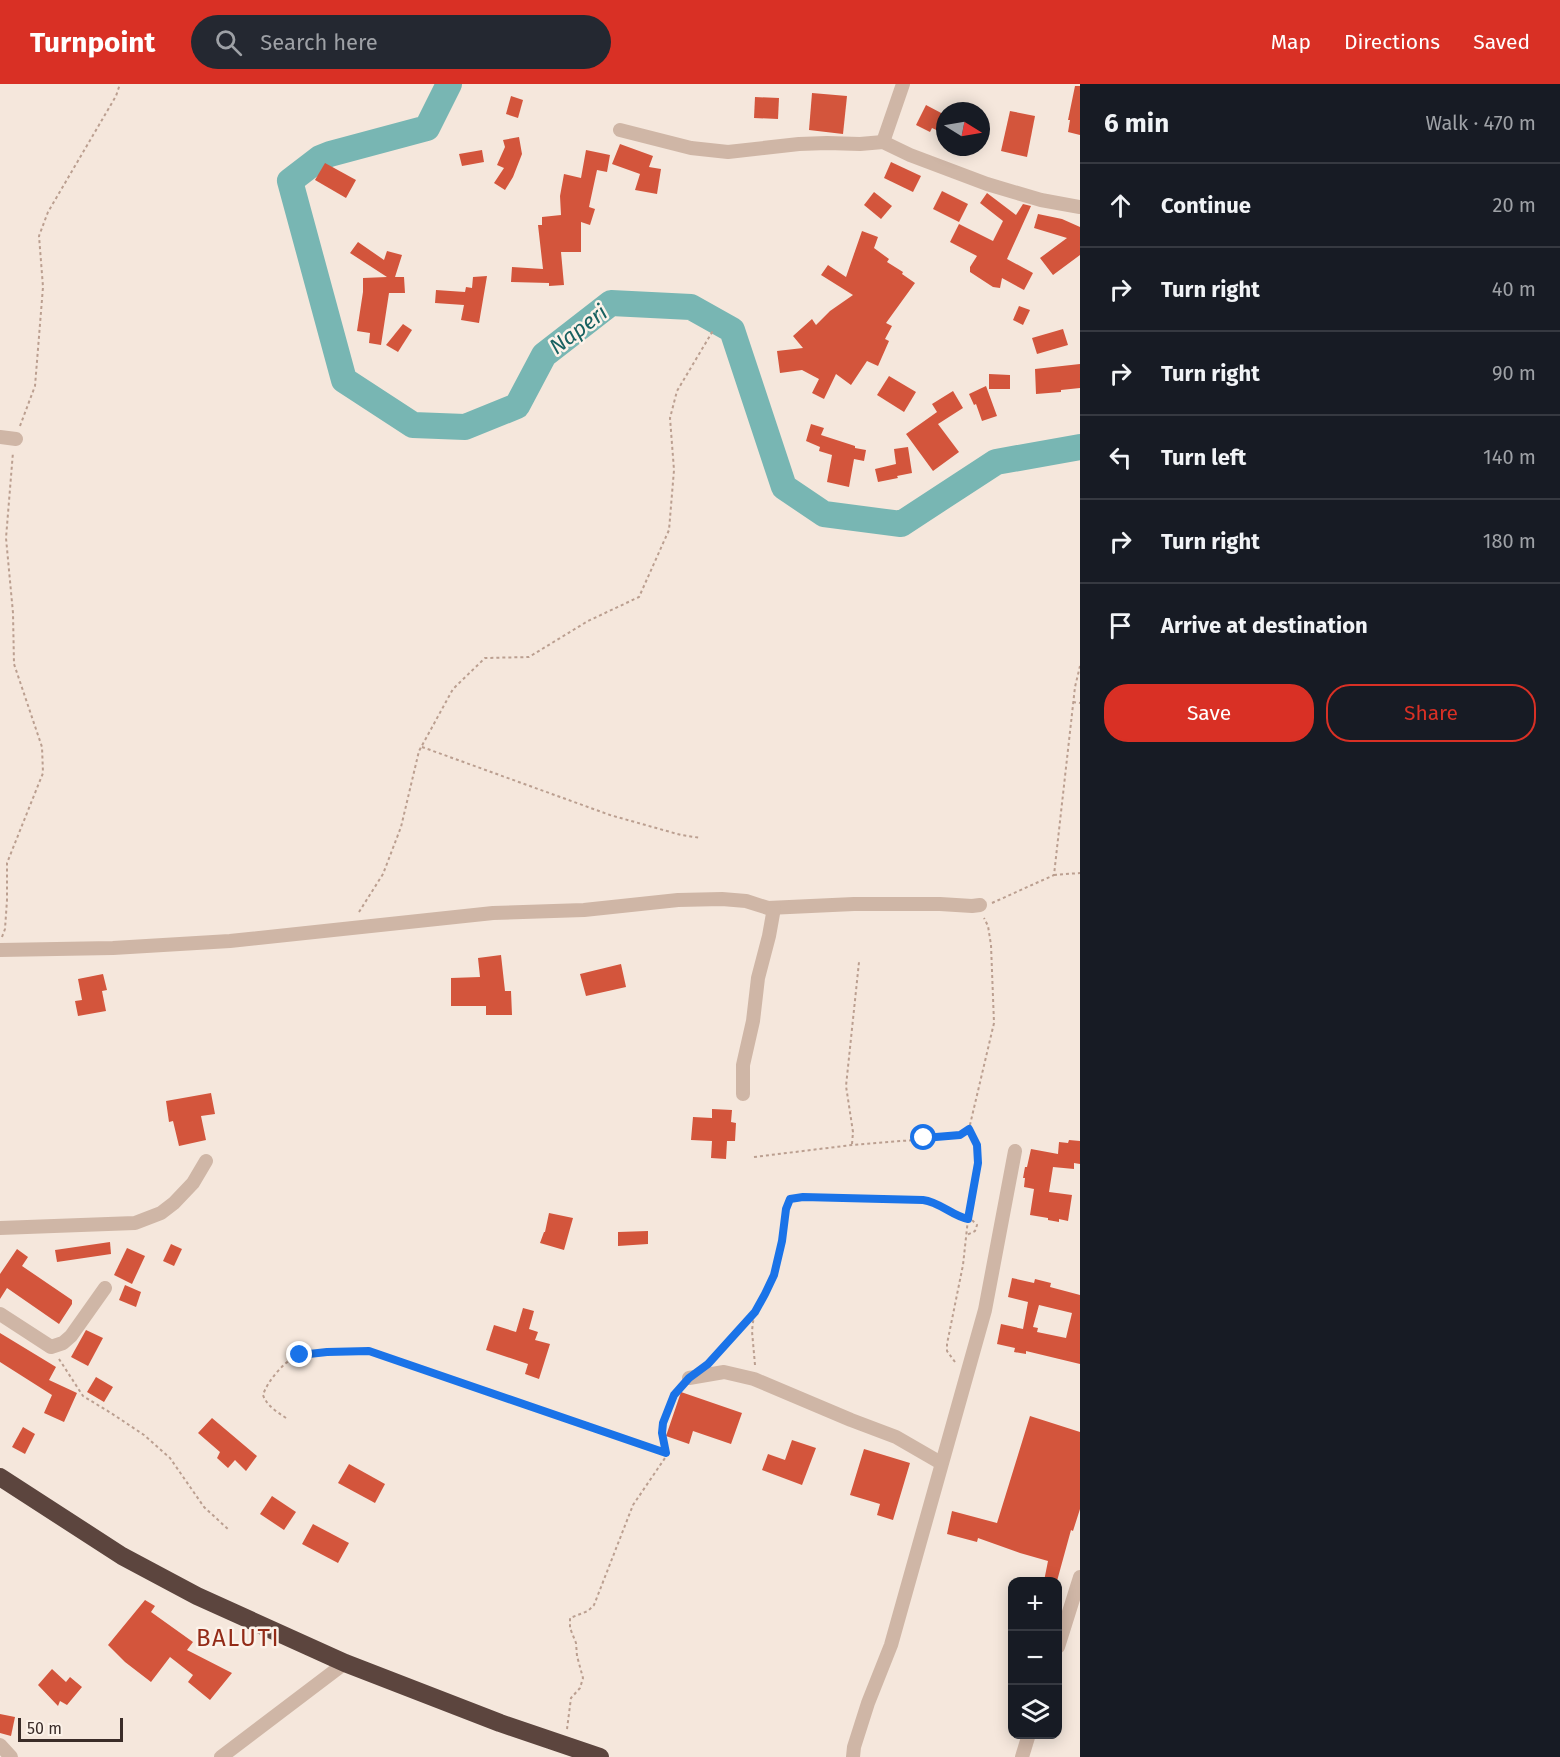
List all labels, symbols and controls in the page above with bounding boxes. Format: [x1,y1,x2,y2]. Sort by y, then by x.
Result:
search box [191,15,611,69]
text: Turnpoint [30,26,155,59]
icon: search [212,26,245,59]
text: Search here [260,29,378,56]
text: Map [1271,29,1311,55]
text: Directions [1344,29,1440,55]
text: Saved [1473,29,1530,55]
north arrow [936,102,990,156]
text: 6 min [1104,108,1169,139]
text: Walk · 470 m [1426,111,1536,135]
icon: ahead [1104,189,1137,222]
text: Continue [1161,192,1251,219]
text: 20 m [1493,193,1536,217]
icon: right [1104,273,1137,306]
text: Turn right [1161,276,1260,303]
text: 40 m [1492,277,1536,301]
water label: Naperi [544,299,613,360]
icon: right [1104,357,1137,390]
text: Turn right [1161,360,1260,387]
text: 90 m [1492,361,1536,385]
icon: left [1104,441,1137,474]
text: Turn left [1161,444,1246,471]
text: 140 m [1483,445,1536,469]
icon: right [1104,525,1137,558]
text: Turn right [1161,528,1260,555]
text: 180 m [1483,529,1536,553]
icon: arrive [1104,609,1137,642]
text: Arrive at destination [1161,612,1368,639]
button: Save [1104,684,1314,742]
button: Share [1326,684,1536,742]
route start [910,1124,936,1150]
route end [286,1341,312,1367]
map controls [1008,1577,1062,1739]
button: + [1008,1577,1062,1631]
district label: BALUTI [196,1624,280,1652]
button: − [1008,1631,1062,1685]
button: layers [1008,1685,1062,1739]
scale bar [18,1715,123,1742]
text: 50 m [27,1719,62,1738]

